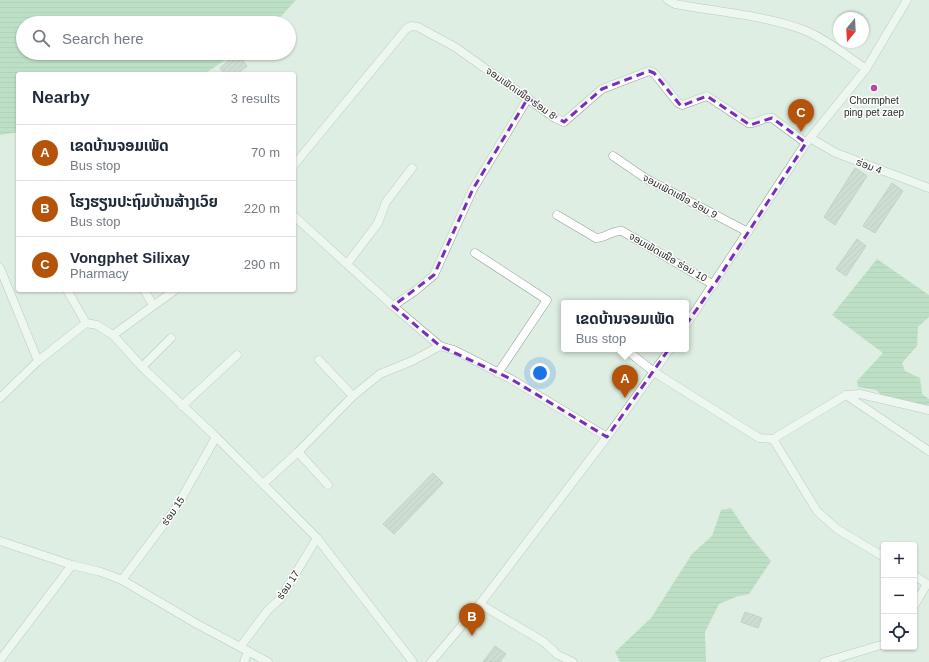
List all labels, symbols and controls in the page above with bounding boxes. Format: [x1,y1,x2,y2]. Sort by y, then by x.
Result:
north arrow [833,12,869,48]
search box [16,16,296,60]
icon: search [30,27,52,49]
text: Search here [62,30,144,47]
street label: ຈອມເພັດເໜືອ ຮ່ອມ 8 [484,64,559,121]
marker: Chormphet ping pet zaep [869,83,879,93]
text: Nearby [32,88,90,107]
text: 3 results [231,91,280,106]
place label: Chormphet ping pet zaep [844,95,904,118]
pin: C [788,99,814,132]
text: ເຂດບ້ານຈອມເພັດ [70,137,169,154]
text: A [40,145,50,160]
text: 70 m [251,145,280,160]
street label: ຮ່ອມ 4 [854,156,884,176]
text: Bus stop [70,158,121,173]
street label: ຈອມເພັດເໜືອ ຮ່ອມ 9 [641,171,720,220]
text: ໂຮງຮຽນປະຖົມບ້ານສ້າງເວົຍ [70,193,218,210]
text: B [40,201,50,216]
text: 220 m [244,201,280,216]
text: Bus stop [70,214,121,229]
street label: ຈອມເພັດເໜືອ ຮ່ອມ 10 [627,229,710,284]
text: Vongphet Silixay [70,249,190,266]
text: C [40,257,50,272]
text: 290 m [244,257,280,272]
text: Pharmacy [70,266,129,281]
popup [561,300,689,352]
text: ເຂດບ້ານຈອມເພັດ [576,310,674,327]
text: Bus stop [576,331,626,346]
your location [530,363,550,383]
pin: A [612,365,638,398]
street label: ຮ່ອມ 15 [159,494,187,528]
map controls [881,542,917,650]
button: + [881,542,917,578]
street label: ຮ່ອມ 17 [275,568,302,602]
button: − [881,578,917,614]
pin: B [459,603,485,636]
button: locate [881,614,917,650]

